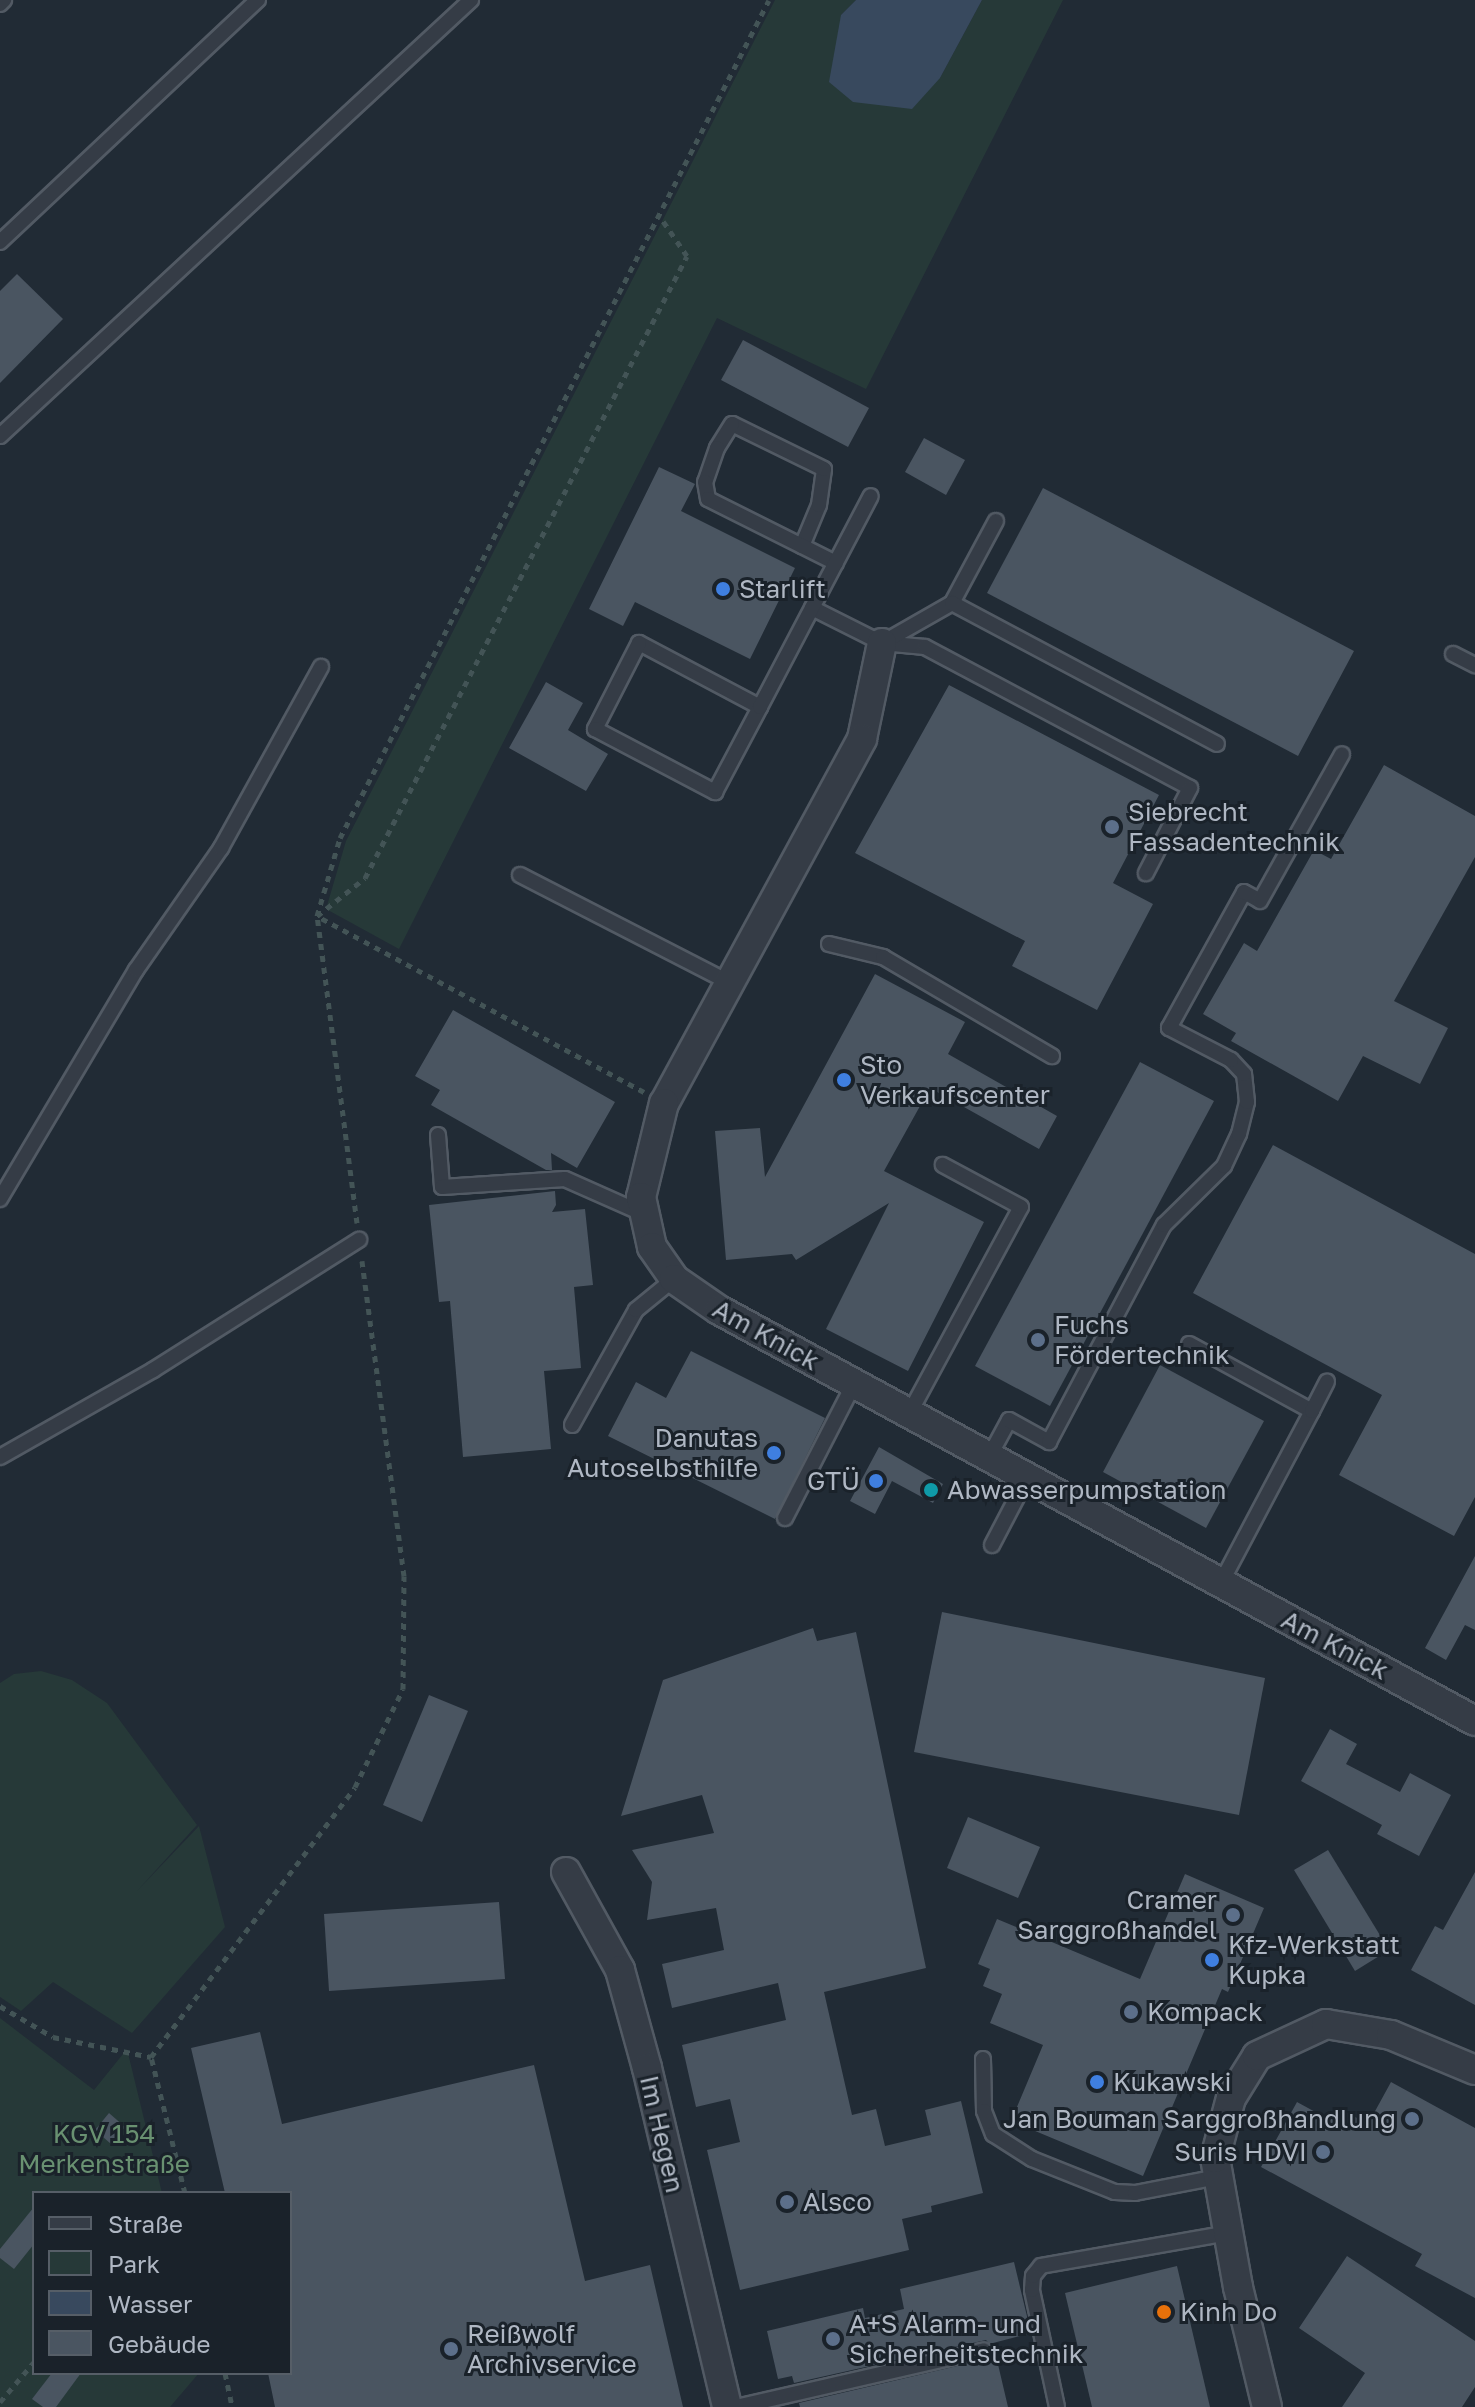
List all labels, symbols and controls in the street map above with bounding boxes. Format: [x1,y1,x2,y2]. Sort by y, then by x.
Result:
place label: Starlift [739,573,826,605]
marker: Starlift [714,580,732,598]
place label: Siebrecht Fassadentechnik [1128,796,1340,858]
marker: Siebrecht Fassadentechnik [1103,818,1121,836]
place label: Sto Verkaufscenter [860,1049,1050,1110]
marker: Sto Verkaufscenter [835,1071,853,1089]
street label: Am Knick [707,1293,825,1377]
place label: Fuchs Fördertechnik [1054,1309,1230,1370]
marker: Fuchs Fördertechnik [1029,1331,1047,1349]
place label: Danutas Autoselbsthilfe [567,1422,758,1484]
marker: Danutas Autoselbsthilfe [765,1444,783,1462]
place label: GTÜ [807,1465,860,1497]
marker: GTÜ [867,1472,885,1490]
place label: Abwasserpumpstation [947,1474,1226,1506]
marker: Abwasserpumpstation [922,1481,940,1499]
street label: Am Knick [1276,1604,1394,1686]
place label: Cramer Sarggroßhandel [1017,1884,1217,1946]
marker: Cramer Sarggroßhandel [1224,1906,1242,1924]
place label: Kfz-Werkstatt Kupka [1228,1929,1400,1990]
marker: Kfz-Werkstatt Kupka [1203,1951,1221,1969]
place label: Kompack [1147,1996,1263,2028]
marker: Kompack [1122,2003,1140,2021]
place label: Kukawski [1113,2066,1232,2098]
street label: Im Hegen [633,2072,691,2196]
marker: Kukawski [1088,2073,1106,2091]
place label: Jan Bouman Sarggroßhandlung [1003,2103,1396,2135]
marker: Jan Bouman Sarggroßhandlung [1403,2110,1421,2128]
park label: KGV 154 Merkenstraße [18,2118,190,2180]
place label: Suris HDVI [1174,2136,1307,2168]
marker: Suris HDVI [1314,2143,1332,2161]
place label: Alsco [803,2186,872,2218]
legend [32,2191,292,2375]
marker: Alsco [778,2193,796,2211]
text: Straße [108,2209,183,2238]
text: Park [108,2249,160,2278]
text: Wasser [108,2289,192,2318]
place label: Kinh Do [1180,2296,1277,2328]
marker: Kinh Do [1155,2303,1173,2321]
place label: A+S Alarm- und Sicherheitstechnik [849,2308,1083,2370]
place label: Reißwolf Archivservice [467,2318,637,2380]
text: Gebäude [108,2329,210,2358]
marker: A+S Alarm- und Sicherheitstechnik [824,2330,842,2348]
marker: Reißwolf Archivservice [442,2340,460,2358]

